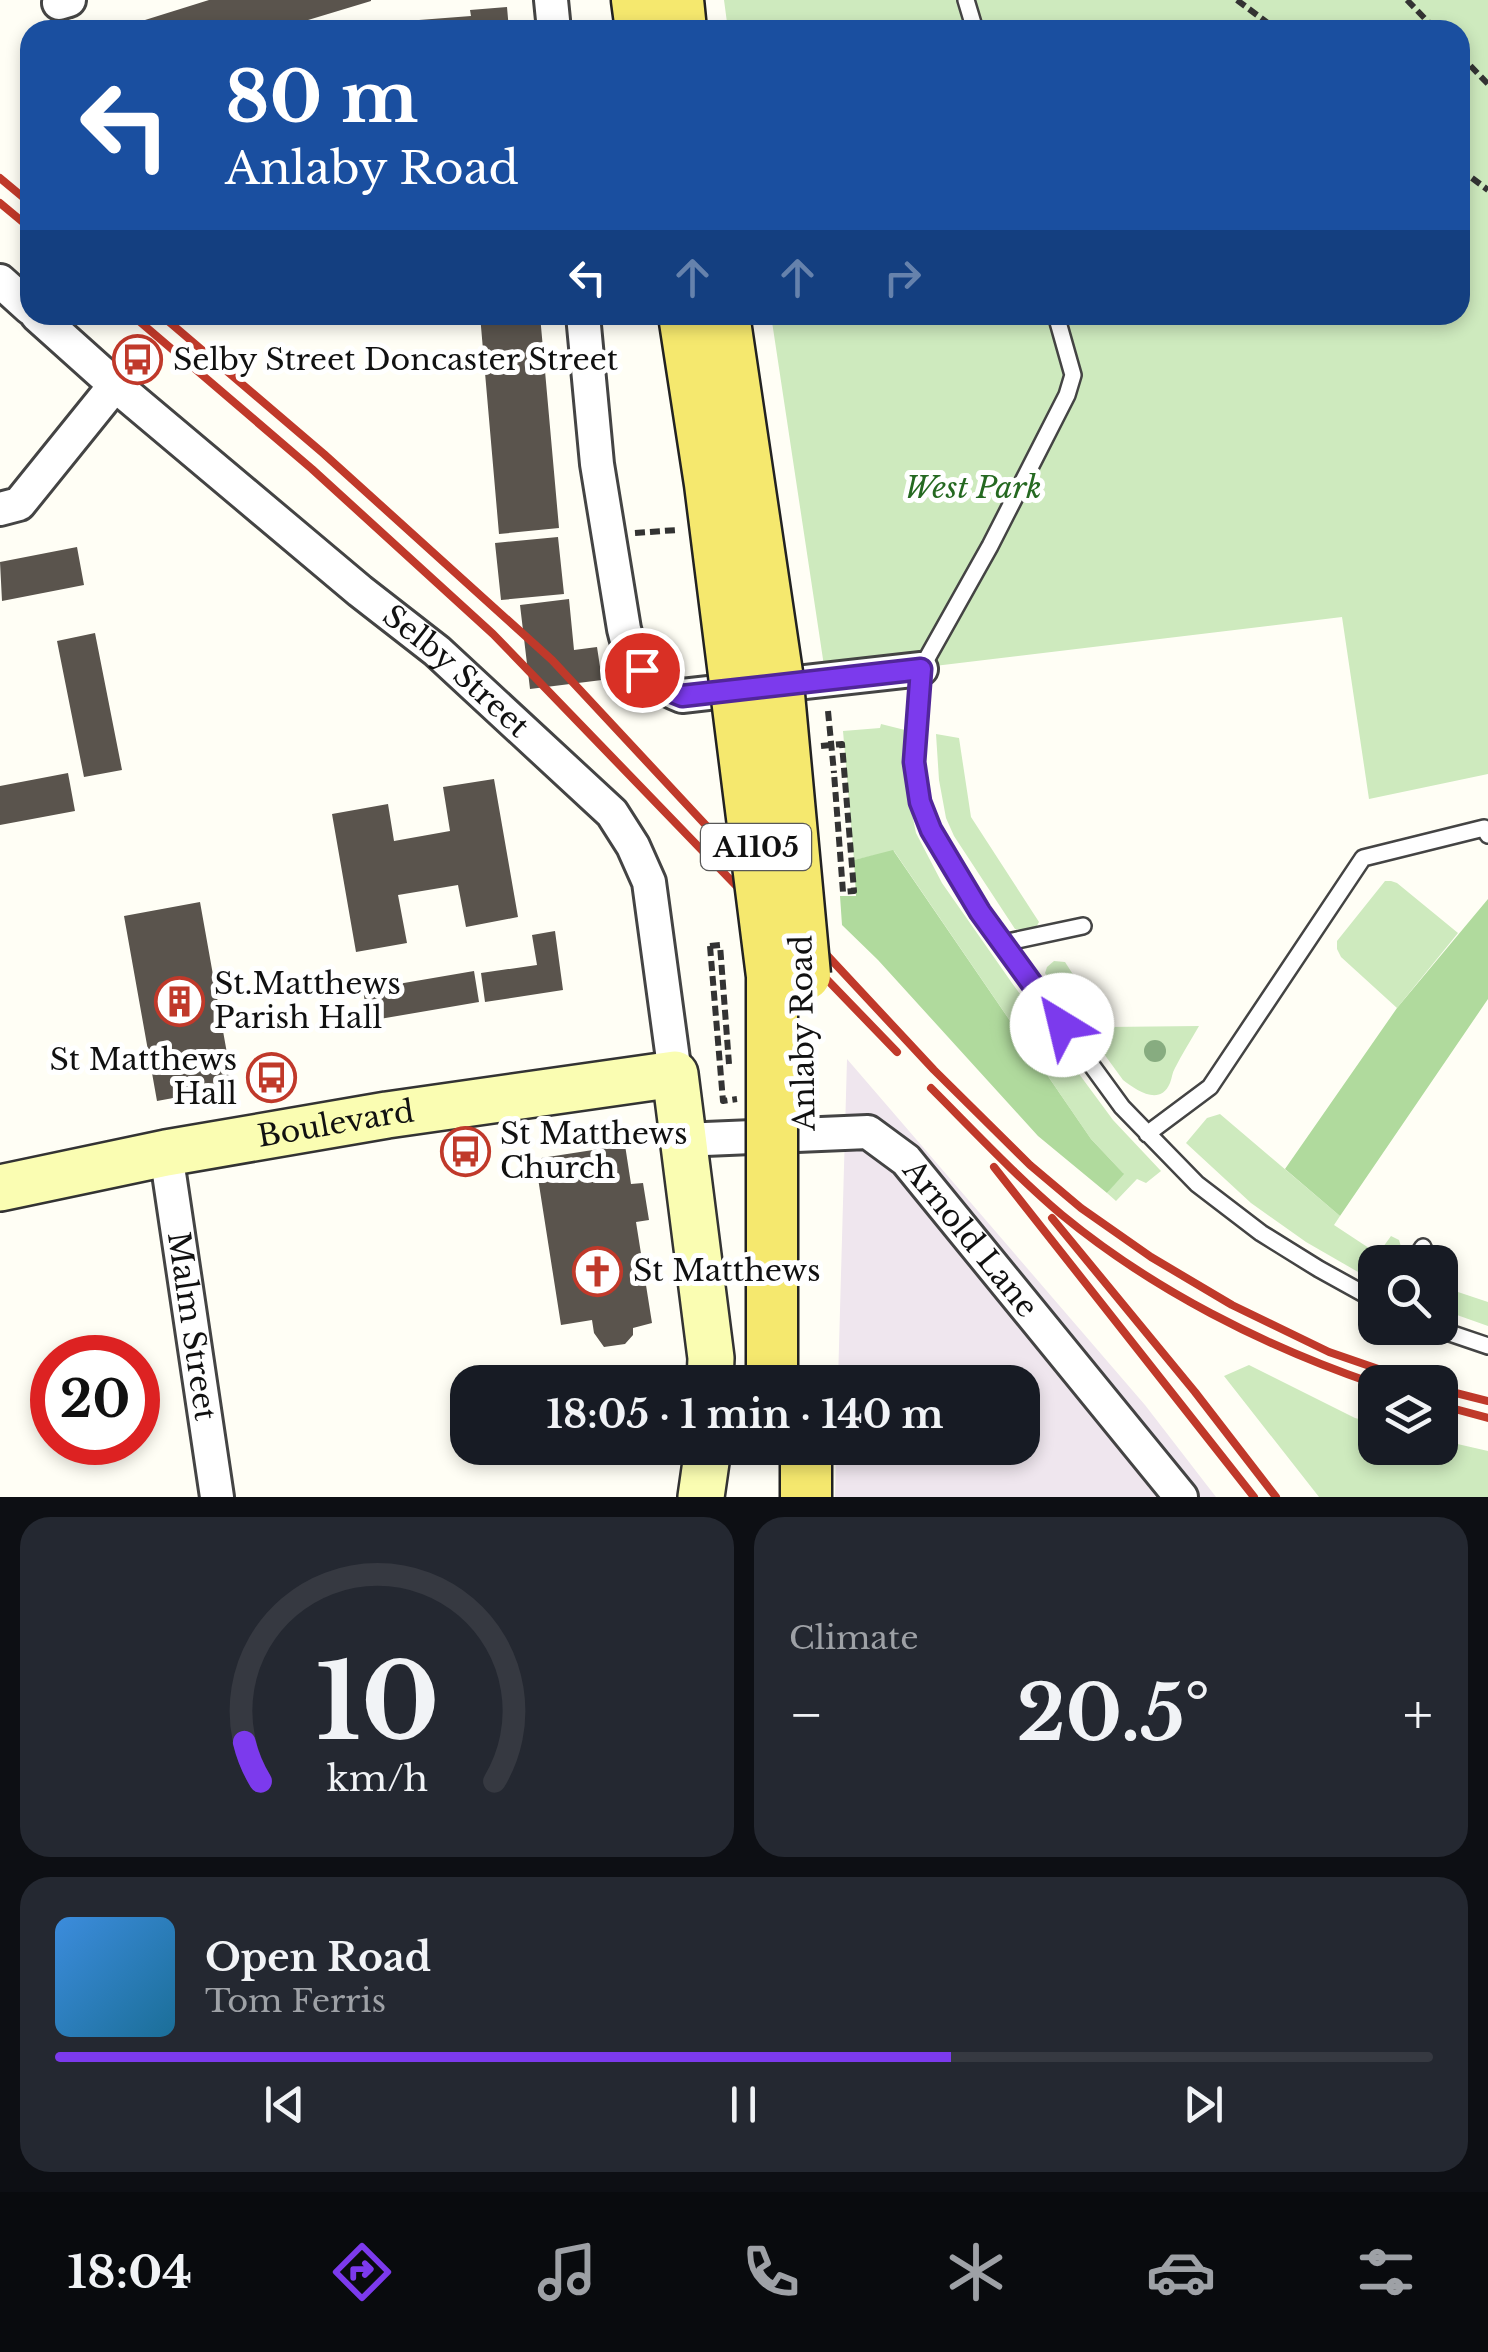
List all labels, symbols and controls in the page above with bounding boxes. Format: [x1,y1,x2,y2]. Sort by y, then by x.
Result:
text: 80 m [225,54,418,141]
icon: left [60,60,190,190]
text: Anlaby Road [225,140,519,196]
icon: left [560,250,615,305]
icon: ahead [665,250,720,305]
icon: ahead [770,250,825,305]
icon: right [875,250,930,305]
bus stop icon: Selby Street Doncaster Street [112,334,164,386]
place label: Selby Street Doncaster Street [173,341,619,378]
park label: West Park [904,469,1042,506]
street label: Selby Street [376,597,538,745]
pin [600,628,685,713]
icon: arrive [615,643,670,698]
road number: A1105 [701,824,811,870]
street label: Anlaby Road [782,935,823,1132]
place label: St.Matthews Parish Hall [214,965,401,1036]
position arrow [1010,973,1114,1077]
building icon: St.Matthews Parish Hall [153,975,205,1027]
place label: St Matthews Hall [50,1041,237,1112]
bus stop icon: St Matthews Hall [246,1051,298,1103]
street label: Boulevard [255,1092,416,1155]
place label: St Matthews Church [500,1115,688,1186]
bus stop icon: St Matthews Church [439,1125,491,1177]
street label: Arnold Lane [895,1151,1046,1325]
street label: Malm Street [160,1229,225,1423]
church icon: St Matthews [572,1245,624,1297]
map controls [1358,1245,1458,1465]
button: search [1358,1245,1458,1345]
place label: St Matthews [633,1252,821,1289]
speed limit sign: 20 [30,1335,160,1465]
button: layers [1358,1365,1458,1465]
text: 18:05 · 1 min · 140 m [546,1391,944,1438]
text: Climate [789,1618,918,1658]
text: 10 [315,1638,439,1767]
text: 20.5° [1017,1667,1210,1760]
text: − [789,1681,824,1749]
text: + [1403,1681,1433,1749]
text: km/h [326,1756,428,1801]
text: Open Road [205,1934,431,1981]
text: Tom Ferris [205,1981,386,2021]
icon: previous [257,2077,312,2132]
icon: pause [716,2077,771,2132]
icon: next [1176,2077,1231,2132]
icon: directions [327,2237,397,2307]
icon: music [532,2237,602,2307]
icon: phone [736,2237,806,2307]
icon: climate [941,2237,1011,2307]
icon: car [1146,2237,1216,2307]
icon: filters [1351,2237,1421,2307]
text: 18:04 [67,2244,192,2300]

